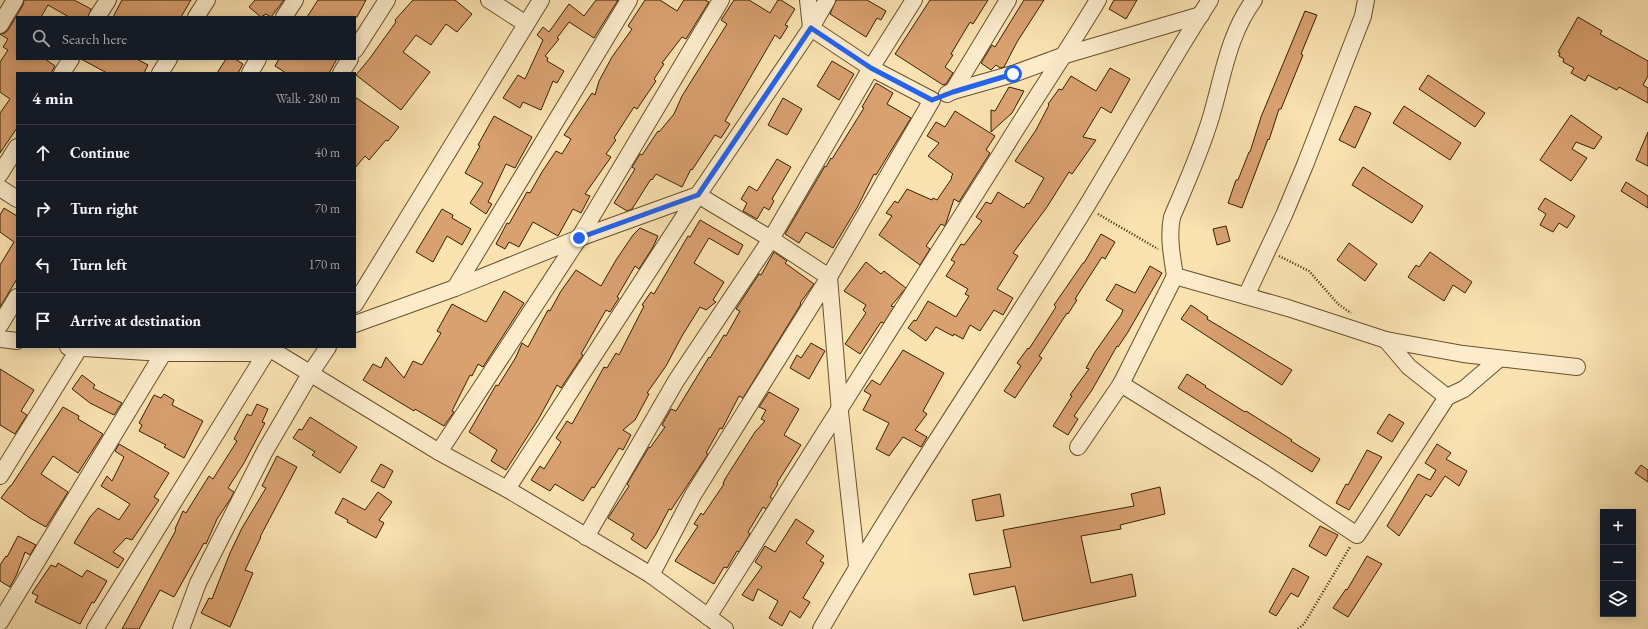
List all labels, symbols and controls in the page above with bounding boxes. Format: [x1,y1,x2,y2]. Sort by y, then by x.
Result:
search box [16,16,356,60]
icon: search [30,27,52,49]
text: Search here [62,29,127,48]
route start [1004,65,1022,83]
text: 4 min [32,87,73,109]
text: Walk · 280 m [276,90,340,107]
icon: ahead [32,142,54,164]
text: Continue [70,143,130,162]
text: 40 m [315,144,340,161]
icon: right [32,198,54,220]
text: Turn right [70,199,138,218]
text: 70 m [315,200,340,217]
route end [570,229,588,247]
icon: left [32,254,54,276]
text: Turn left [70,255,127,274]
text: 170 m [309,256,340,273]
icon: arrive [32,310,54,332]
text: Arrive at destination [70,311,201,330]
map controls [1600,509,1636,617]
button: + [1600,509,1636,545]
button: − [1600,545,1636,581]
button: layers [1600,581,1636,617]

